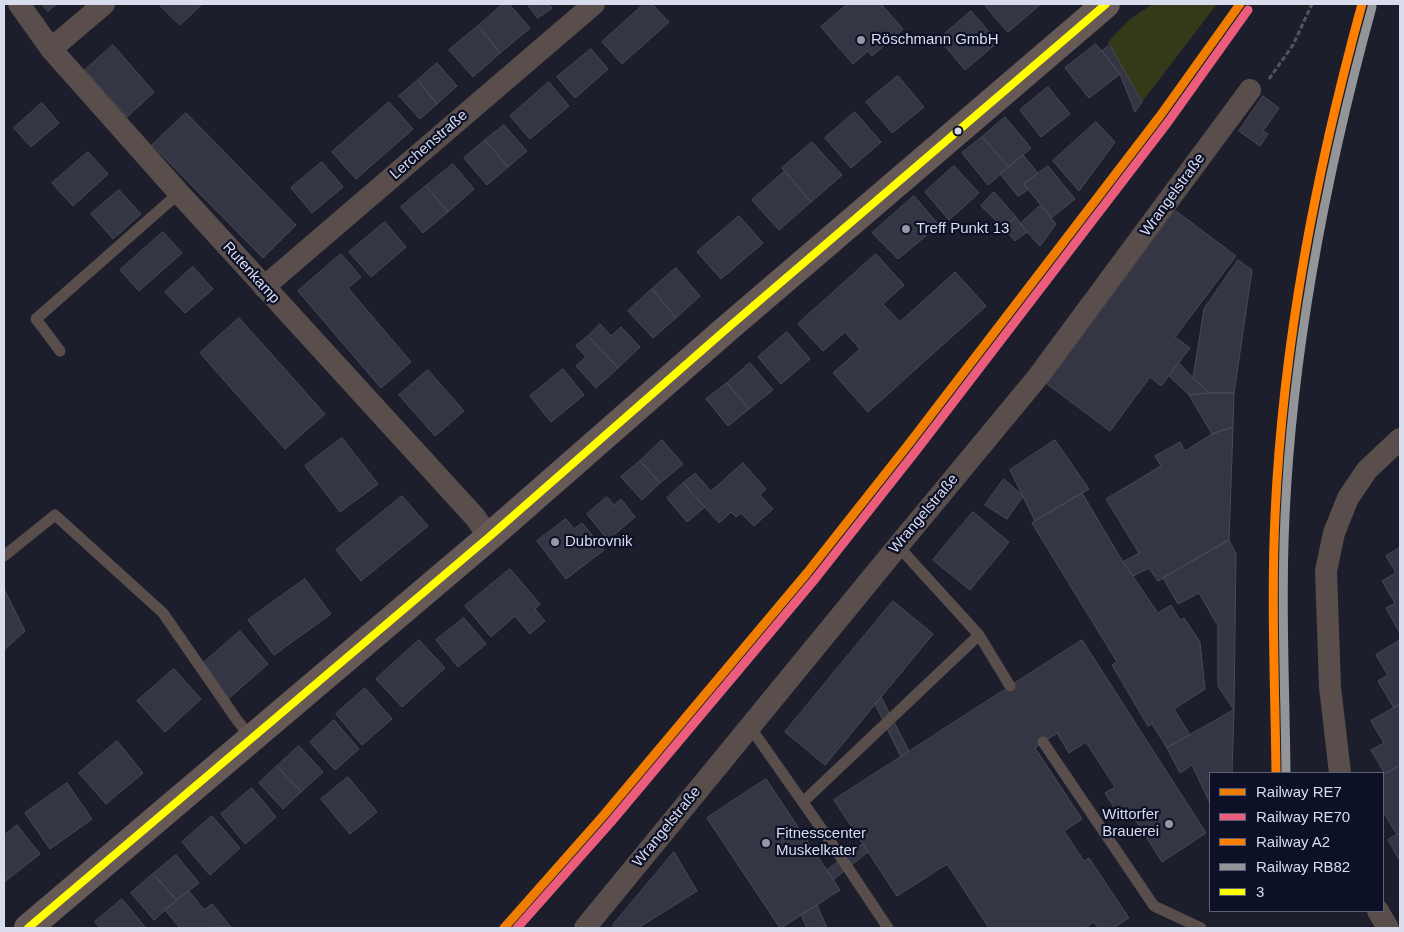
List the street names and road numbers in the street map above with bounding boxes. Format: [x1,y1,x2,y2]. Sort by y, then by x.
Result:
street label: Lerchenstraße [387,106,471,184]
street label: Wrangelstraße [1137,150,1209,240]
street label: Rutenkamp [219,238,283,308]
street label: Wrangelstraße [886,471,962,557]
street label: Wrangelstraße [629,783,705,871]

